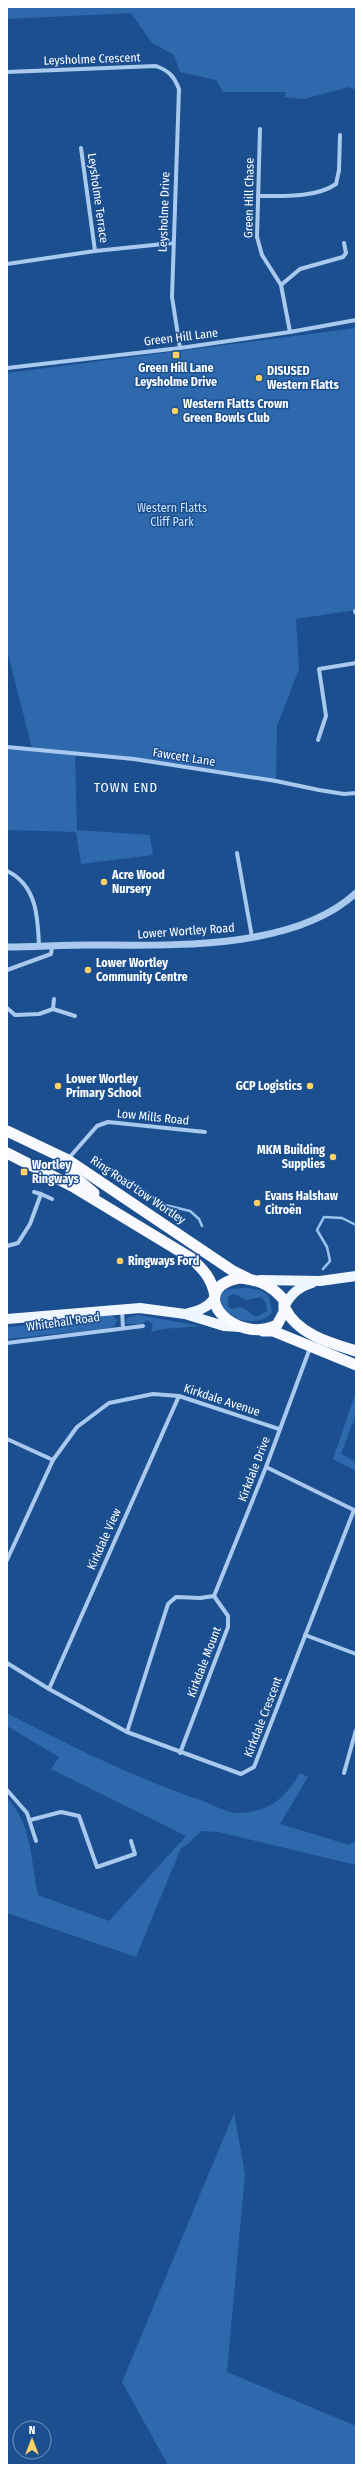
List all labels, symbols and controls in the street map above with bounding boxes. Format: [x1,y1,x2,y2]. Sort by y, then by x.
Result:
street label: Leysholme Crescent [43,50,141,68]
street label: Leysholme Terrace [85,152,111,244]
street label: Green Hill Chase [241,158,257,238]
street label: Leysholme Drive [156,171,172,252]
street label: Green Hill Lane [143,326,219,348]
marker: Green Hill Lane Leysholme Drive [171,350,181,360]
place label: Green Hill Lane Leysholme Drive [135,361,217,389]
place label: DISUSED Western Flatts [267,364,340,392]
marker: DISUSED Western Flatts [254,373,264,383]
place label: Western Flatts Crown Green Bowls Club [183,397,288,425]
marker: Western Flatts Crown Green Bowls Club [170,406,180,416]
park label: Western Flatts Cliff Park [137,501,207,529]
street label: Fawcett Lane [152,745,216,769]
district label: TOWN END [94,780,158,795]
place label: Acre Wood Nursery [111,868,165,896]
marker: Acre Wood Nursery [99,877,109,887]
street label: Lower Wortley Road [137,921,235,941]
place label: Lower Wortley Community Centre [96,956,188,984]
marker: Lower Wortley Community Centre [83,965,93,975]
place label: Lower Wortley Primary School [66,1072,142,1100]
place label: GCP Logistics [236,1079,303,1093]
marker: Lower Wortley Primary School [53,1081,63,1091]
marker: GCP Logistics [305,1081,315,1091]
street label: Low Mills Road [116,1106,190,1128]
place label: MKM Building Supplies [257,1143,326,1171]
marker: MKM Building Supplies [328,1152,338,1162]
street label: Ring Road Low Wortley [88,1153,189,1227]
place label: Wortley Ringways [32,1158,80,1186]
marker: Wortley Ringways [19,1167,29,1177]
place label: Evans Halshaw Citroën [265,1189,339,1217]
marker: Evans Halshaw Citroën [252,1198,262,1208]
place label: Ringways Ford [128,1254,199,1268]
marker: Ringways Ford [115,1256,125,1266]
street label: Whitehall Road [25,1310,101,1334]
street label: Kirkdale Avenue [182,1381,262,1419]
street label: Kirkdale Drive [235,1434,273,1503]
street label: Kirkdale View [84,1506,124,1572]
street label: Kirkdale Mount [184,1625,224,1699]
street label: Kirkdale Crescent [241,1675,285,1759]
north arrow [12,2420,52,2460]
text: N [29,2424,35,2437]

